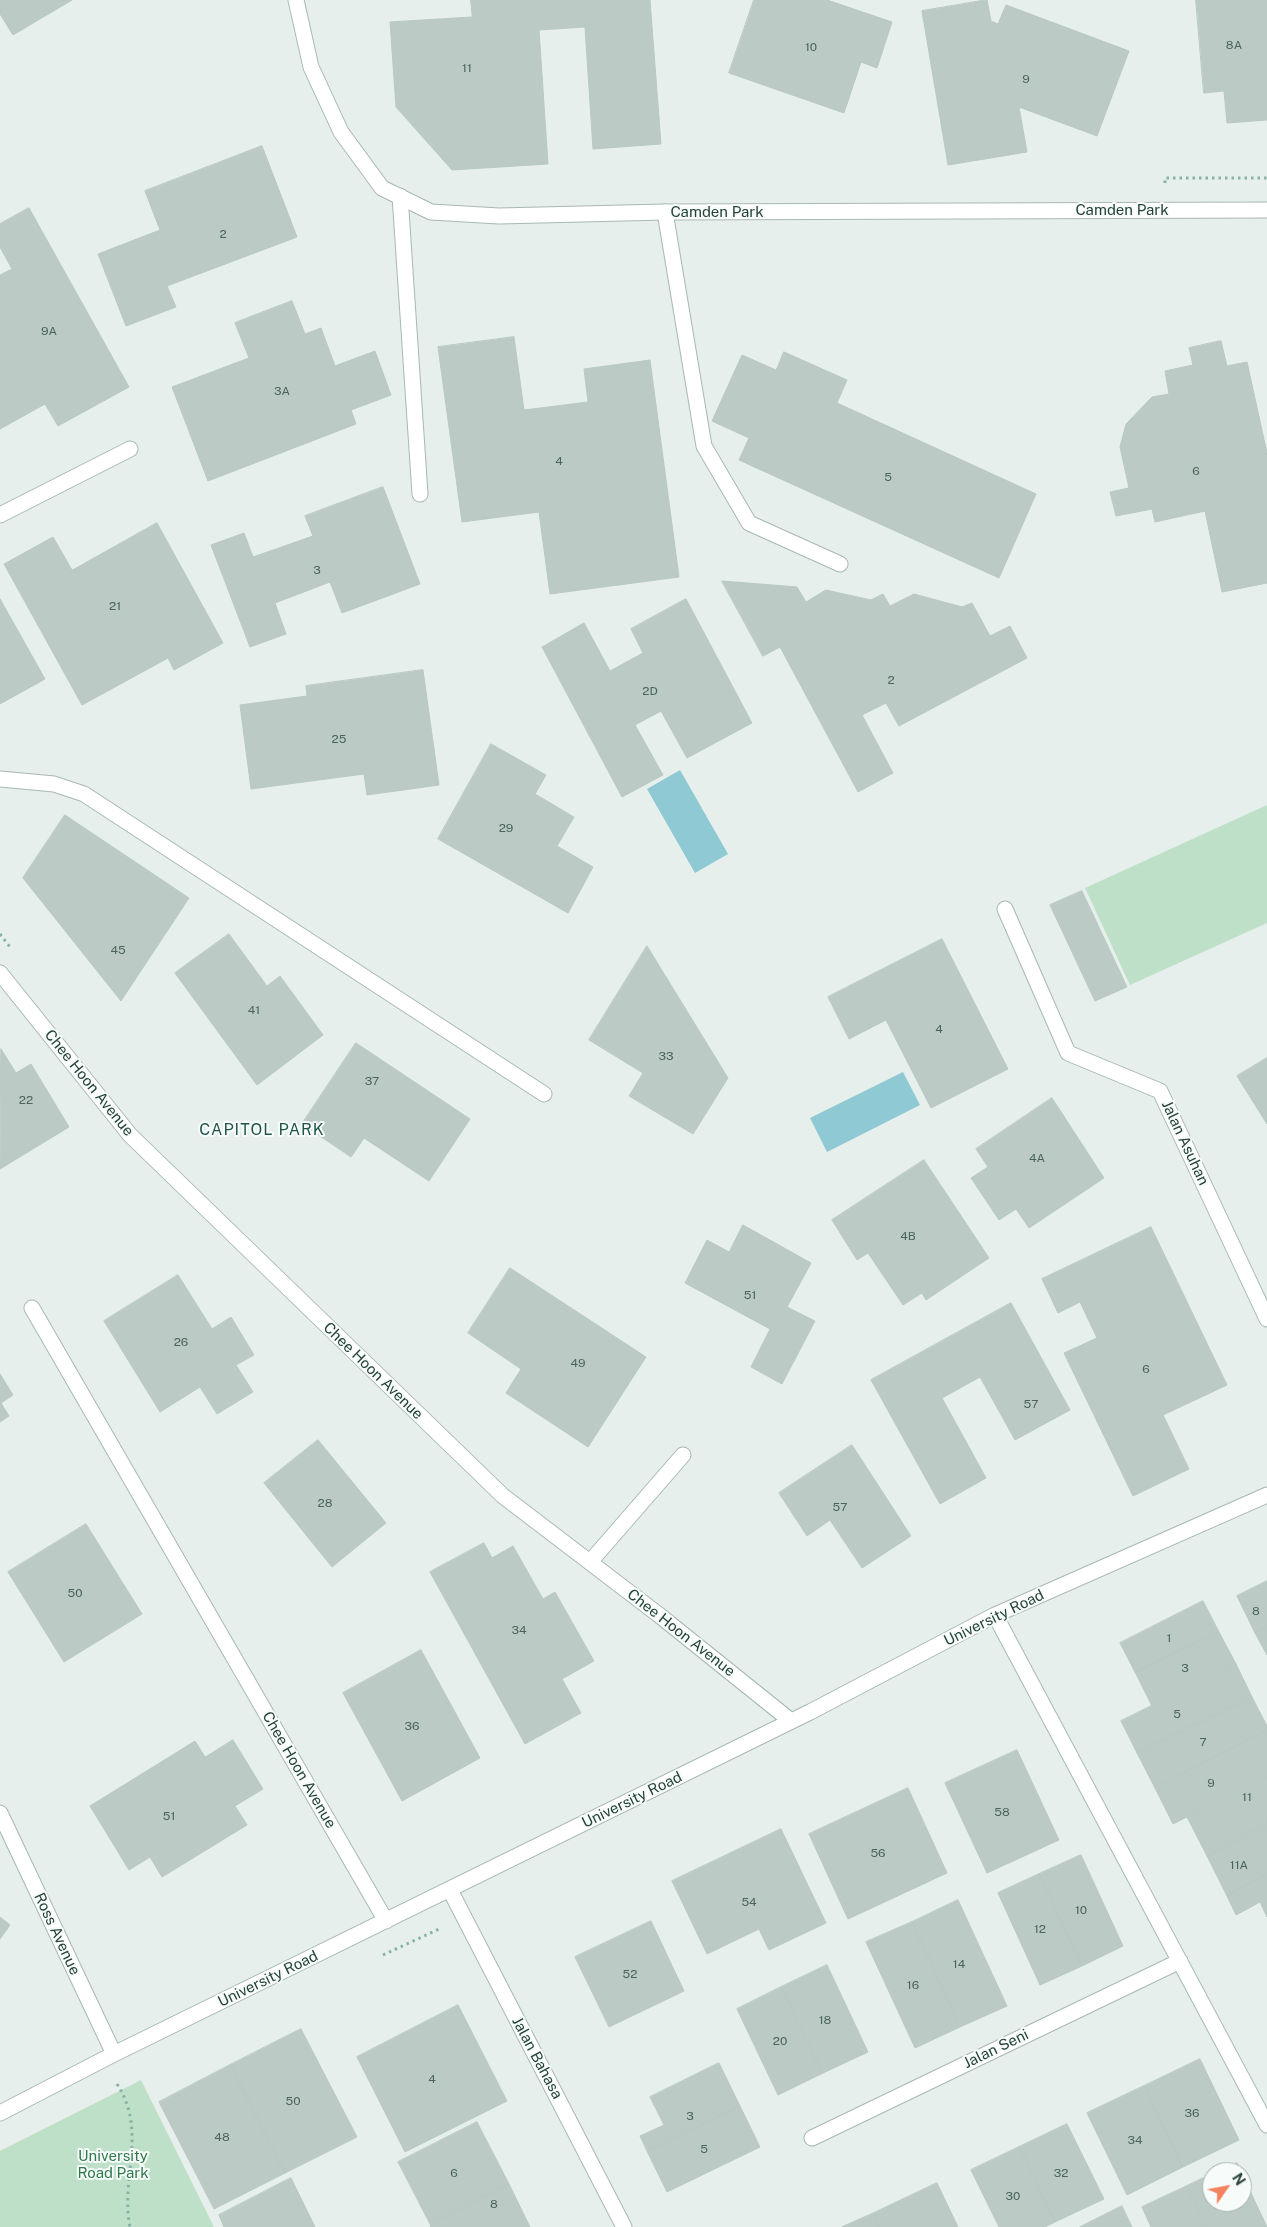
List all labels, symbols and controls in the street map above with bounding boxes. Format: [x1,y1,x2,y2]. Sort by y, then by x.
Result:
house number: 8A [1226,38,1242,52]
house number: 10 [805,40,817,54]
house number: 11 [462,61,472,75]
house number: 9 [1022,72,1030,86]
street label: Camden Park [1075,201,1169,219]
street label: Camden Park [670,203,764,221]
house number: 2 [219,227,227,241]
house number: 9A [41,324,57,338]
house number: 3A [274,384,290,398]
house number: 4 [555,454,563,468]
house number: 6 [1192,464,1200,478]
house number: 5 [884,470,892,484]
house number: 3 [313,563,321,577]
house number: 21 [109,599,121,613]
house number: 2 [887,673,895,687]
house number: 2D [642,684,658,698]
house number: 25 [332,732,346,746]
house number: 29 [499,821,513,835]
house number: 45 [110,943,126,957]
house number: 41 [248,1003,260,1017]
house number: 4 [935,1022,943,1036]
street label: Chee Hoon Avenue [41,1026,137,1140]
house number: 33 [658,1049,674,1063]
house number: 37 [365,1074,379,1088]
house number: 22 [19,1093,33,1107]
street label: Jalan Asuhan [1157,1098,1213,1188]
district label: CAPITOL PARK [198,1120,326,1140]
house number: 4A [1029,1151,1045,1165]
house number: 4B [900,1229,916,1243]
house number: 51 [744,1288,756,1302]
street label: Chee Hoon Avenue [319,1319,427,1423]
house number: 26 [174,1335,188,1349]
house number: 49 [570,1356,586,1370]
house number: 6 [1142,1362,1150,1376]
house number: 57 [1024,1397,1038,1411]
house number: 28 [318,1496,332,1510]
house number: 57 [833,1500,847,1514]
street label: Chee Hoon Avenue [624,1585,738,1681]
house number: 50 [67,1586,83,1600]
street label: University Road [941,1586,1047,1650]
house number: 8 [1252,1604,1260,1618]
house number: 34 [511,1623,527,1637]
house number: 1 [1167,1631,1171,1645]
house number: 3 [1181,1661,1189,1675]
house number: 5 [1173,1707,1181,1721]
street label: Chee Hoon Avenue [258,1708,340,1832]
house number: 36 [405,1719,419,1733]
house number: 7 [1199,1735,1207,1749]
street label: University Road [579,1768,685,1832]
house number: 9 [1207,1776,1215,1790]
house number: 11 [1242,1790,1252,1804]
house number: 58 [994,1805,1010,1819]
house number: 51 [163,1809,175,1823]
house number: 56 [870,1846,886,1860]
house number: 11A [1230,1858,1248,1872]
street label: Ross Avenue [30,1890,84,1978]
house number: 54 [741,1895,757,1909]
house number: 10 [1075,1903,1087,1917]
house number: 12 [1034,1922,1046,1936]
street label: University Road [215,1947,321,2011]
house number: 14 [953,1957,965,1971]
house number: 52 [623,1967,637,1981]
house number: 16 [907,1978,919,1992]
house number: 18 [819,2013,831,2027]
street label: Jalan Bahasa [508,2014,566,2102]
street label: Jalan Seni [961,2026,1031,2072]
house number: 20 [773,2034,787,2048]
house number: 4 [428,2072,436,2086]
house number: 50 [285,2094,301,2108]
house number: 36 [1185,2106,1199,2120]
house number: 3 [686,2109,694,2123]
house number: 48 [214,2130,230,2144]
house number: 34 [1127,2133,1143,2147]
house number: 5 [700,2142,708,2156]
park label: University Road Park [77,2147,149,2182]
north arrow [1202,2162,1252,2212]
house number: 6 [450,2166,458,2180]
house number: 32 [1054,2166,1068,2180]
text: N [1229,2170,1248,2188]
house number: 30 [1006,2189,1020,2203]
house number: 8 [490,2197,498,2211]

